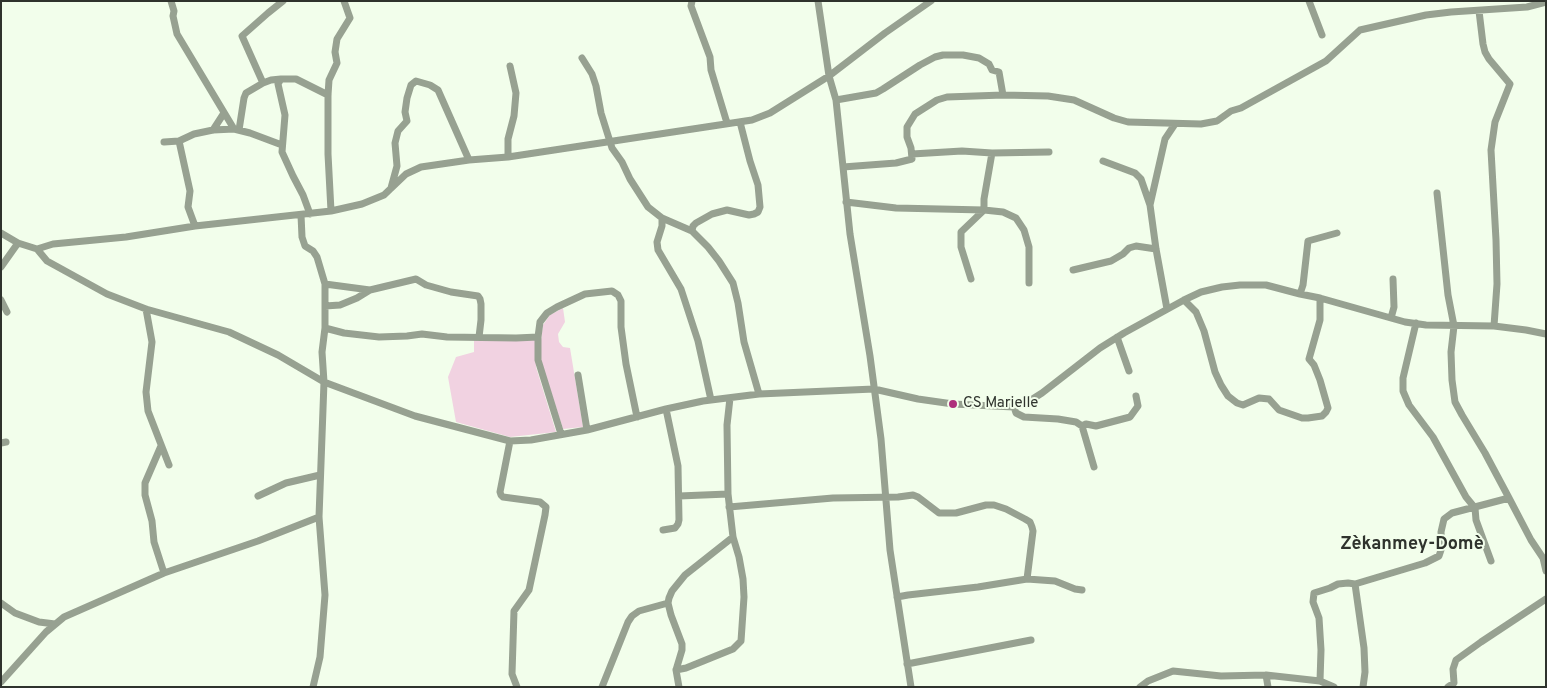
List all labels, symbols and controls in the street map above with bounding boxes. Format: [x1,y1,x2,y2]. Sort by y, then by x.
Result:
place label: CS Marielle [963,395,1038,413]
marker: CS Marielle [947,398,959,410]
district label: Zèkanmey-Domè [1340,534,1484,556]

